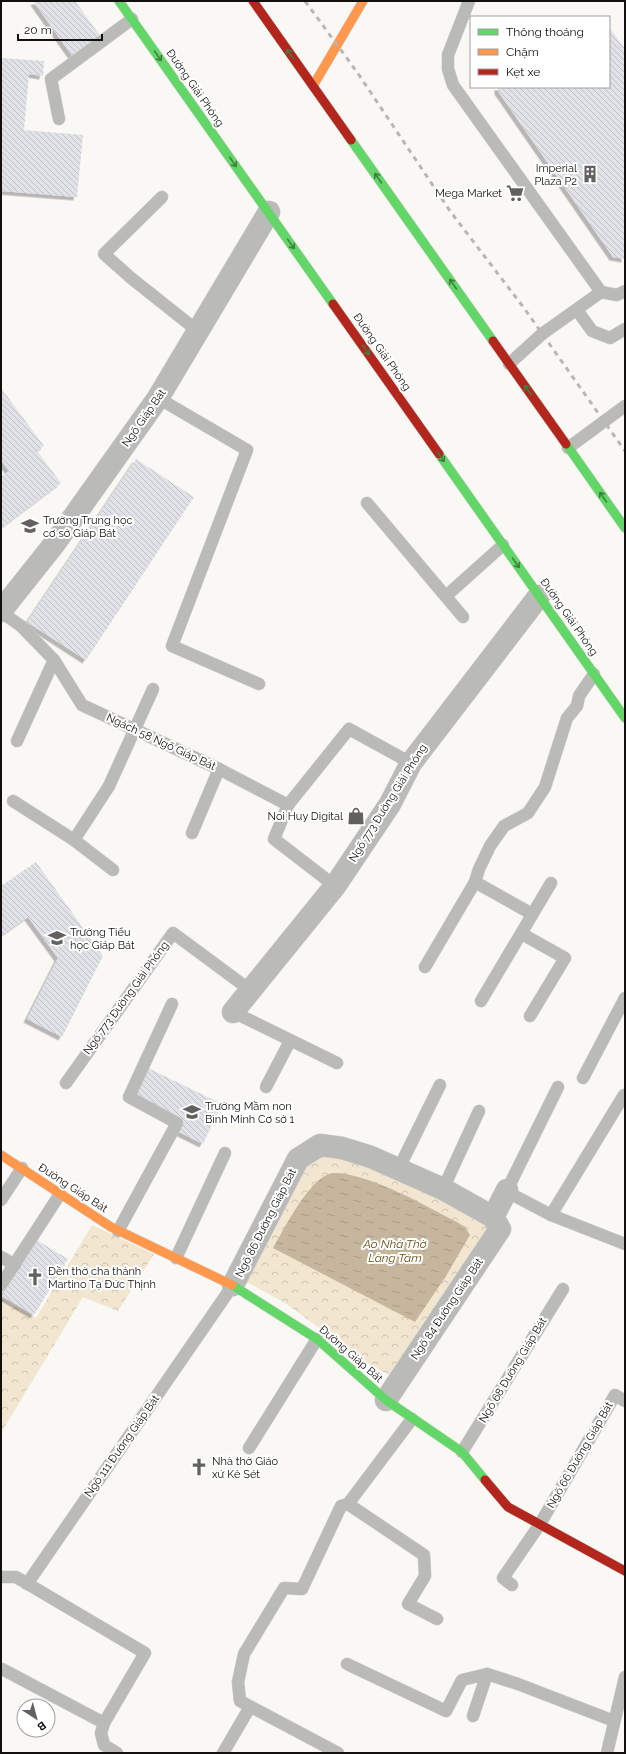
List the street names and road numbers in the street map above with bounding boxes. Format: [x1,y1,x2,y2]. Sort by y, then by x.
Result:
street label: Đường Giải Phóng [163,47,227,129]
street label: Đường Giải Phóng [350,311,414,393]
street label: Ngõ Giáp Bát [119,386,169,449]
street label: Đường Giải Phóng [537,576,601,658]
street label: Ngách 58 Ngõ Giáp Bát [104,711,218,773]
street label: Ngõ 773 Đường Giải Phóng [346,742,430,864]
street label: Ngõ 773 Đường Giải Phóng [81,939,171,1057]
street label: Đường Giáp Bát [36,1161,110,1215]
street label: Ngõ 86 Đường Giáp Bát [233,1166,299,1280]
street label: Ngõ 84 Đường Giáp Bát [408,1255,486,1362]
street label: Ngõ 68 Đường Giáp Bát [476,1315,550,1425]
street label: Đường Giáp Bát [317,1323,386,1385]
street label: Ngõ 111 Đường Giáp Bát [82,1392,162,1499]
street label: Ngõ 66 Đường Giáp Bát [544,1399,616,1510]

